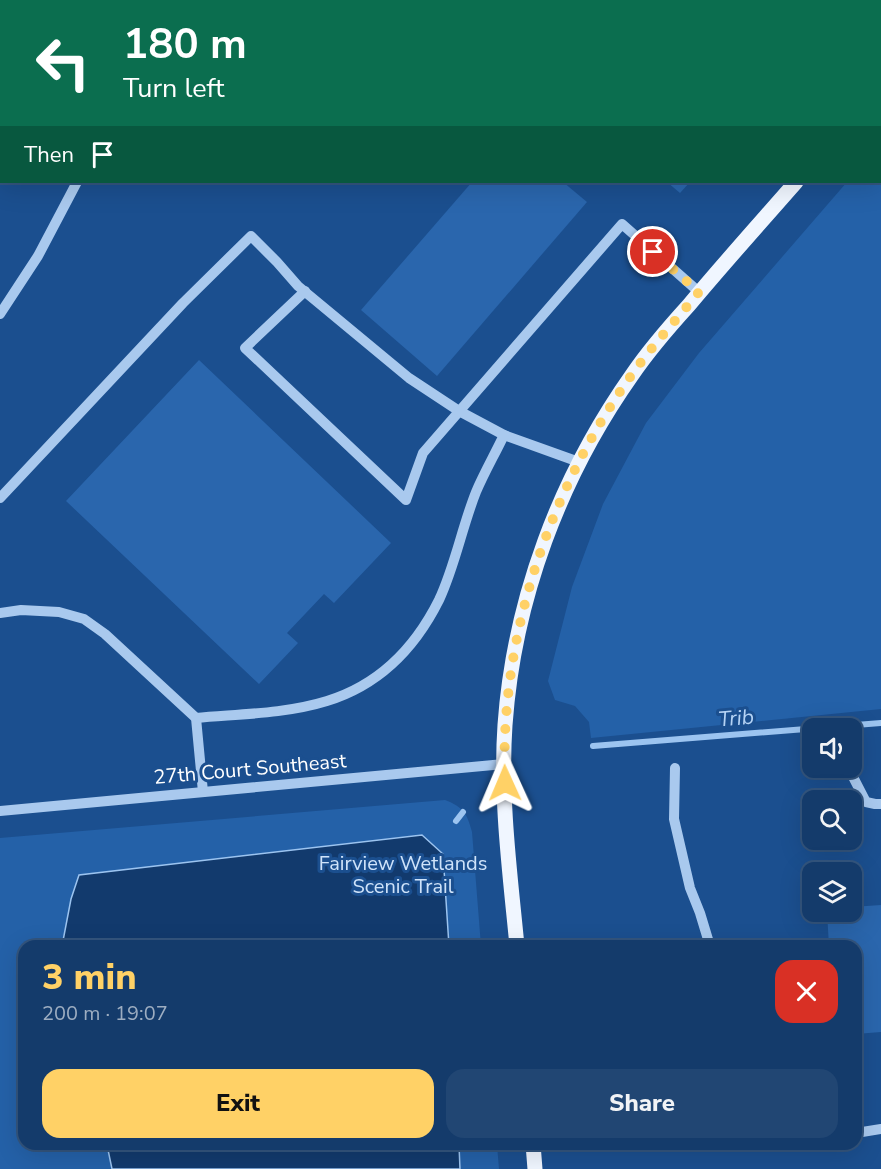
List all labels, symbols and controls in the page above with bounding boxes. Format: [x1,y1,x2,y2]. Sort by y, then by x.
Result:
text: 180 m [123,16,247,73]
icon: left [24,24,102,102]
text: Turn left [123,70,224,107]
icon: arrive [86,138,119,171]
text: Then [24,140,74,170]
pin [627,226,678,277]
icon: arrive [636,235,669,268]
water label: Trib [717,702,755,734]
map controls [802,718,862,922]
button: sound [802,718,862,778]
street label: 27th Court Southeast [153,747,348,791]
position arrow [473,751,537,815]
button: search [802,790,862,850]
park label: Fairview Wetlands Scenic Trail [319,850,487,900]
button: layers [802,862,862,922]
text: 3 min [42,953,137,1002]
button: close [775,960,838,1023]
text: 200 m · 19:07 [42,1000,168,1027]
button: Exit [42,1069,434,1138]
button: Share [446,1069,838,1138]

